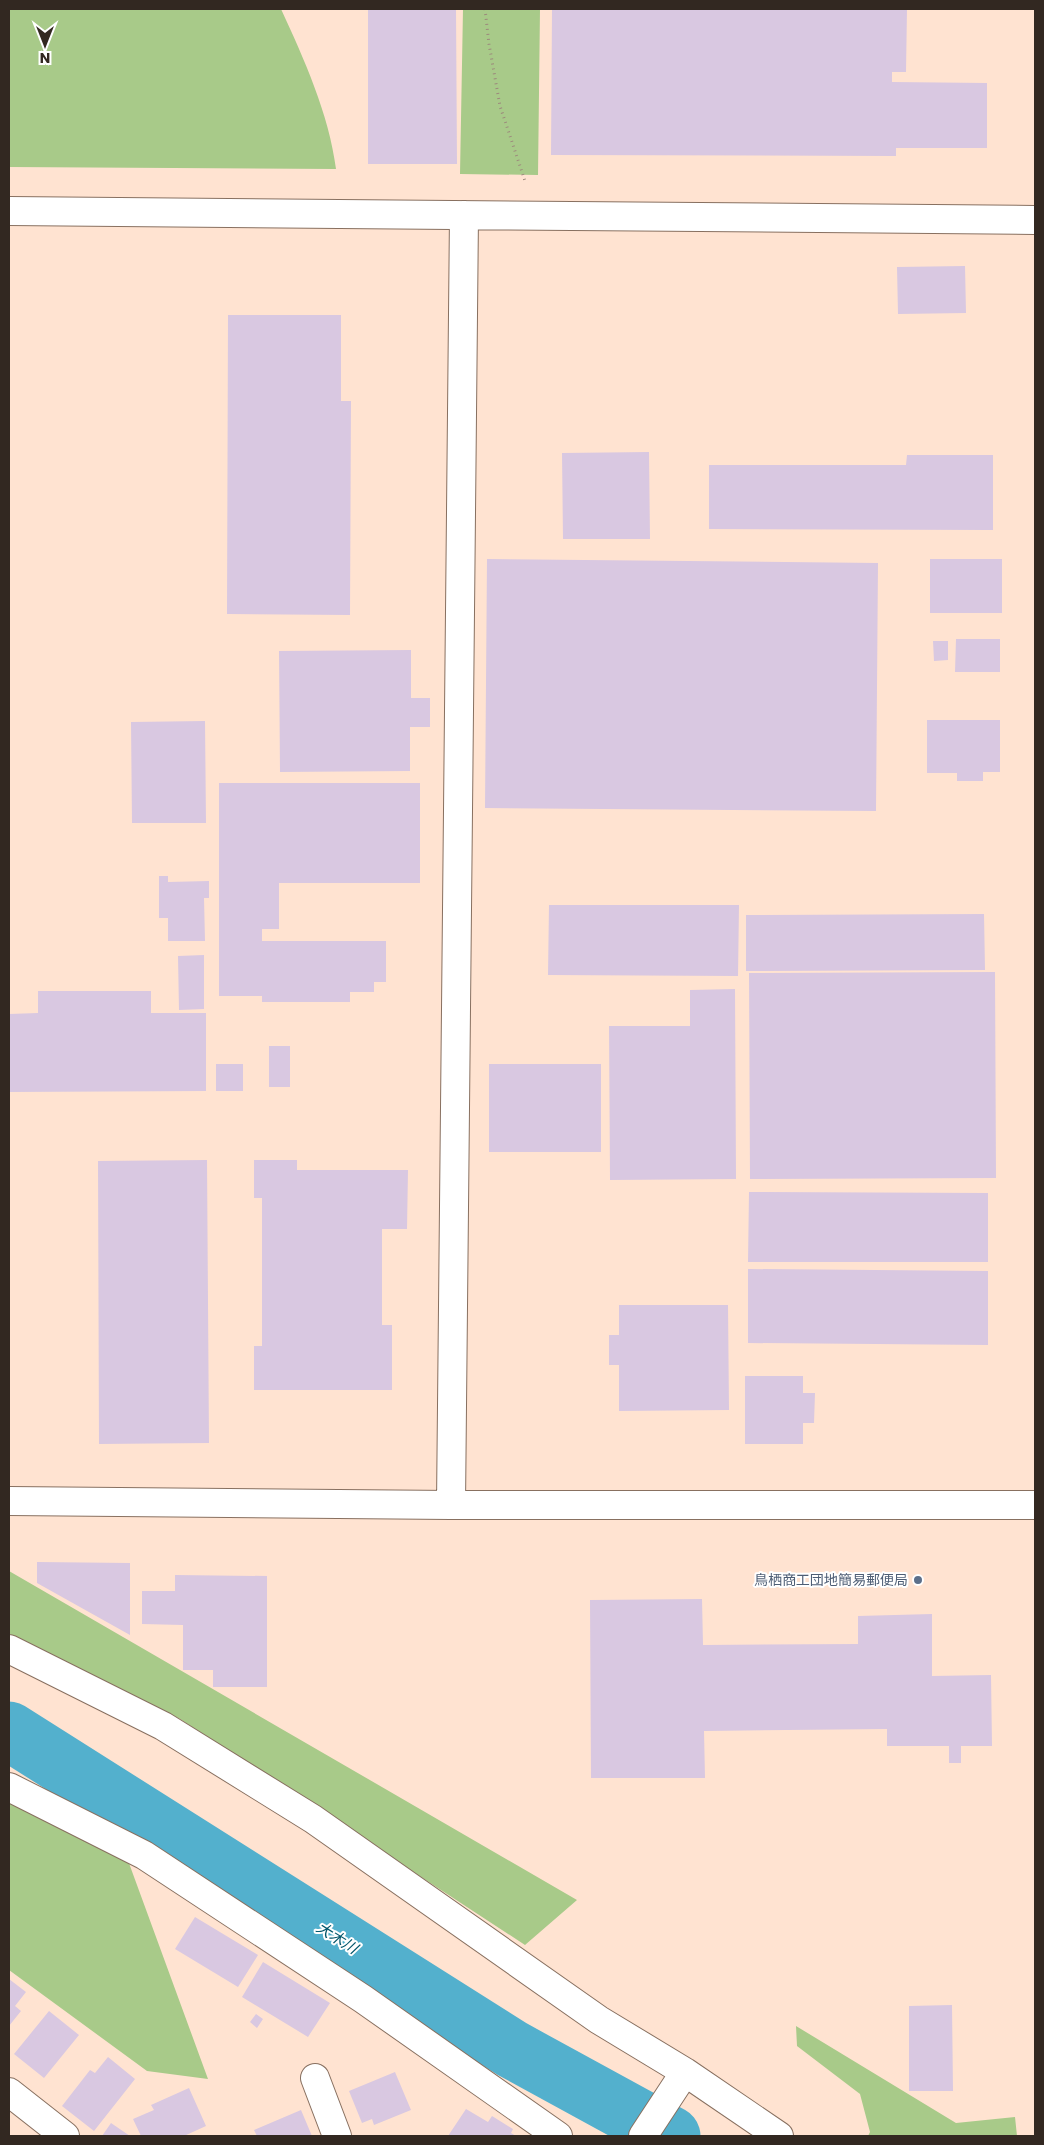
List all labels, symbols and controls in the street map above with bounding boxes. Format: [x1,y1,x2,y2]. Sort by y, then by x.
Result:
north arrow [20,20,70,70]
text: N [40,48,50,68]
place label: 鳥栖商工団地簡易郵便局 [754,1570,908,1590]
marker: 鳥栖商工団地簡易郵便局 [912,1574,924,1586]
water label: 大木川 [313,1917,364,1959]

